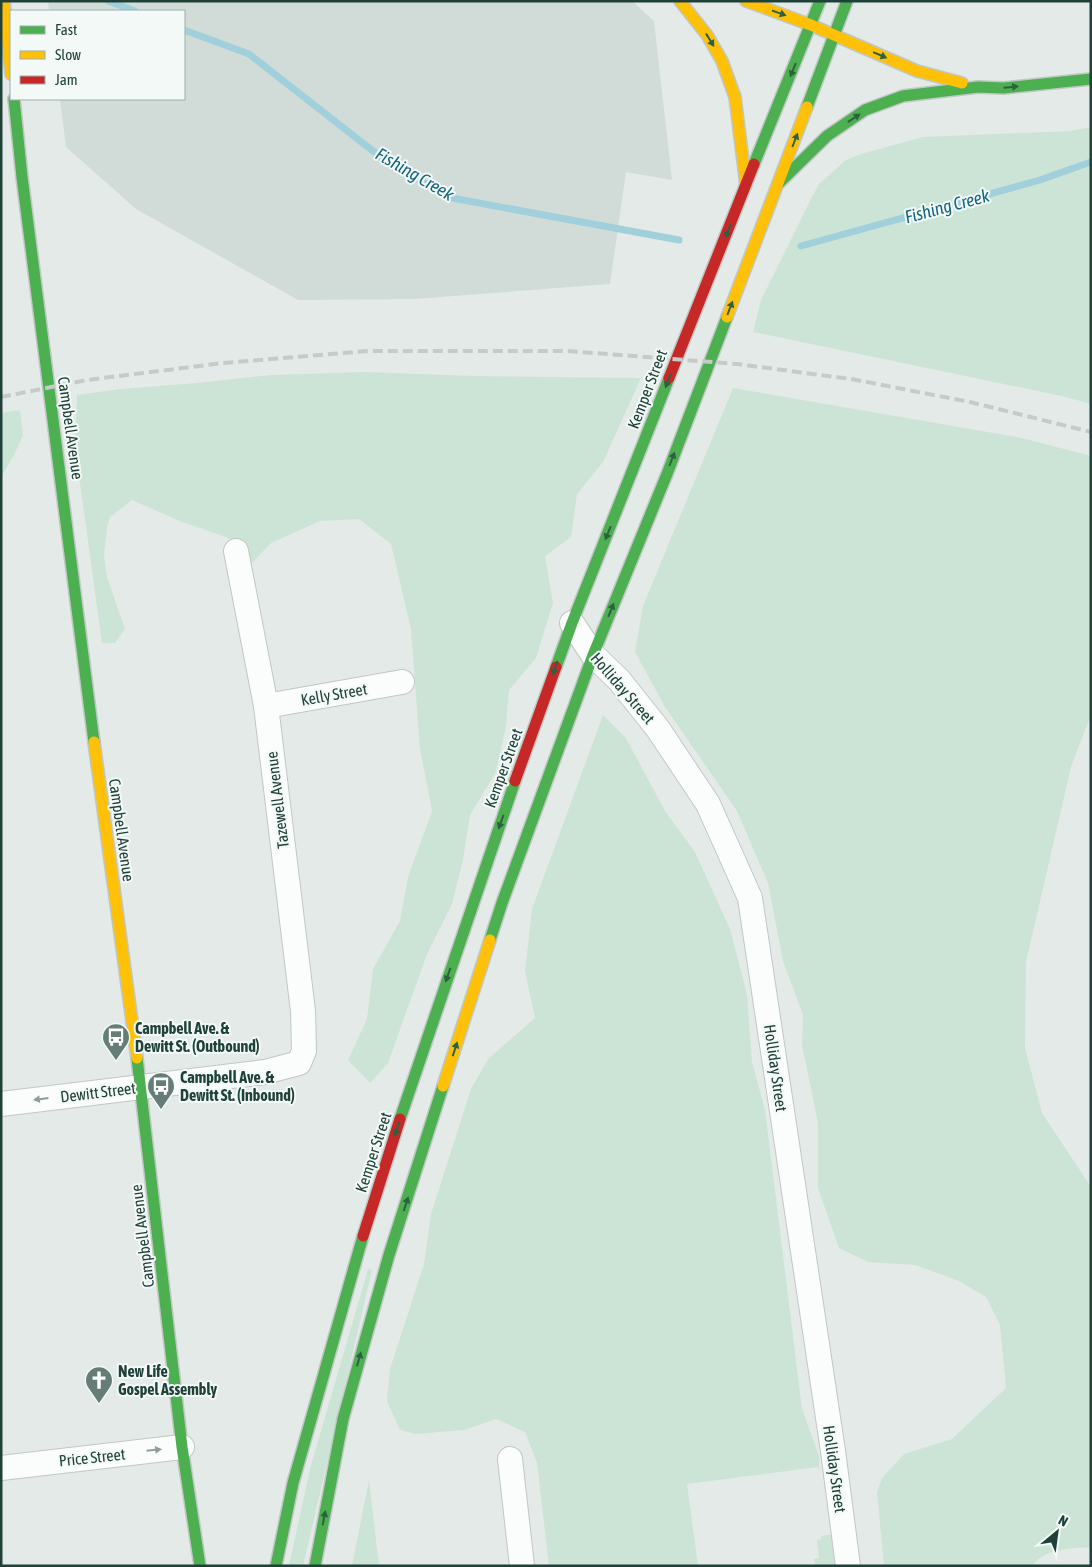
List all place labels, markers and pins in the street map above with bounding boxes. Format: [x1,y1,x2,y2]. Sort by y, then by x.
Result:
place label: Campbell Ave. & Dewitt St. (Outbound) [135,1019,260,1055]
bus stop icon: Campbell Ave. & Dewitt St. (Outbound) [101,1022,131,1061]
place label: Campbell Ave. & Dewitt St. (Inbound) [180,1068,295,1104]
bus stop icon: Campbell Ave. & Dewitt St. (Inbound) [146,1071,176,1110]
place label: New Life Gospel Assembly [118,1362,218,1398]
church icon: New Life Gospel Assembly [84,1365,114,1404]

